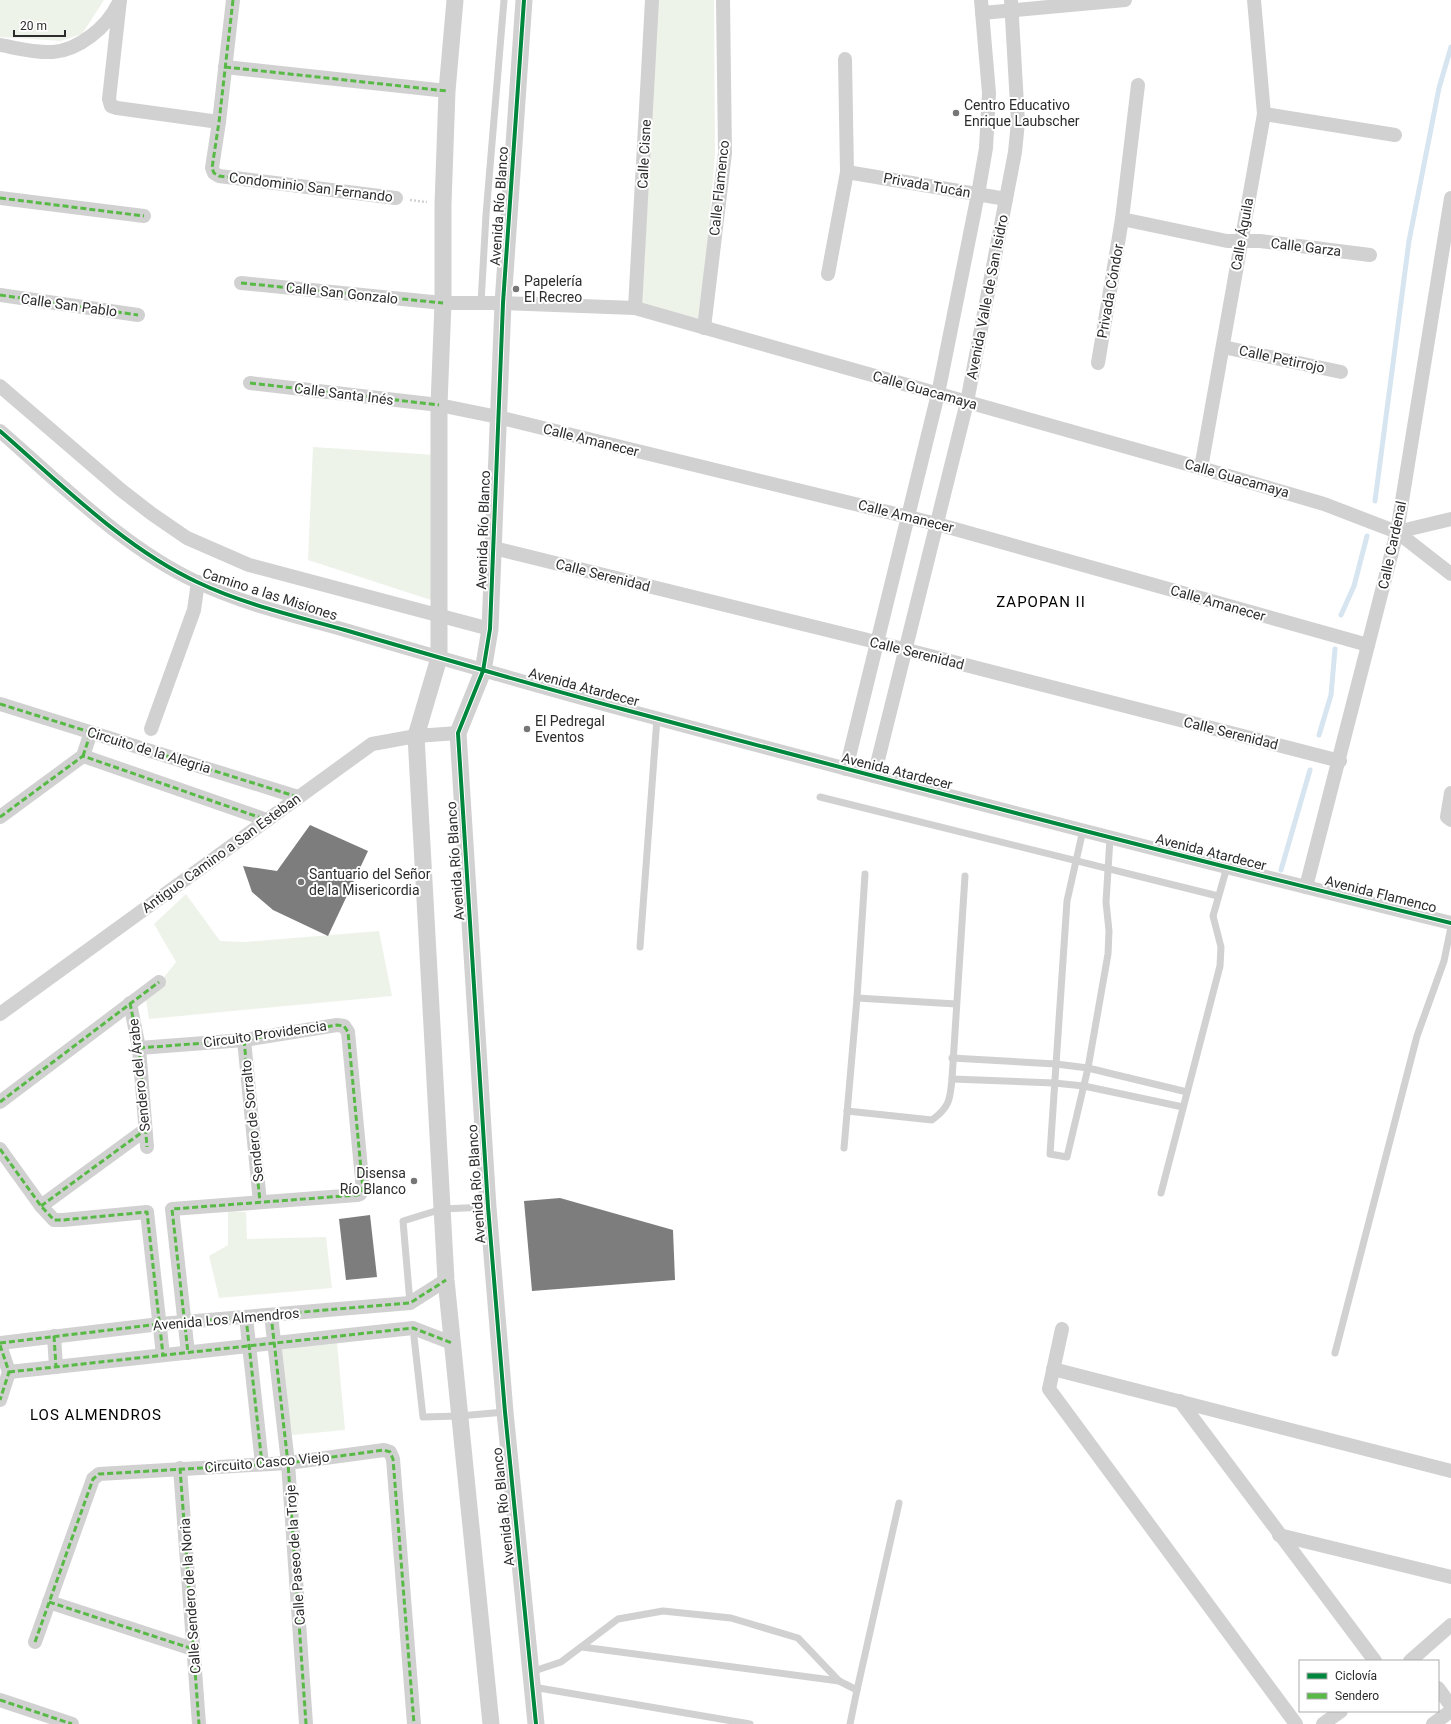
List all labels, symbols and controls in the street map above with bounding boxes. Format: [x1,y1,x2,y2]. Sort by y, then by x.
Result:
scale bar [14,12,65,38]
text: 20 m [20,19,47,33]
place label: Centro Educativo Enrique Laubscher [964,97,1080,129]
marker: Centro Educativo Enrique Laubscher [951,108,961,118]
street label: Calle Cisne [634,119,654,189]
street label: Calle Flamenco [706,139,732,237]
street label: Avenida Río Blanco [487,146,511,266]
street label: Condominio San Fernando [228,169,394,205]
street label: Privada Tucán [882,169,972,201]
street label: Calle Águila [1227,196,1256,272]
street label: Avenida Valle de San Isidro [963,213,1011,381]
street label: Calle Garza [1270,235,1342,259]
street label: Privada Cóndor [1094,242,1126,340]
place label: Papelería El Recreo [524,273,582,305]
street label: Calle San Gonzalo [285,279,399,307]
marker: Papelería El Recreo [511,284,521,294]
street label: Calle San Pablo [20,290,118,320]
street label: Calle Petirrojo [1238,342,1326,376]
street label: Calle Guacamaya [871,367,979,413]
street label: Calle Santa Inés [293,380,395,408]
street label: Calle Amanecer [541,420,641,460]
street label: Calle Guacamaya [1183,455,1291,501]
street label: Avenida Río Blanco [473,470,493,590]
street label: Calle Amanecer [856,496,956,536]
street label: Calle Cardenal [1375,499,1409,591]
street label: Calle Serenidad [554,556,652,594]
street label: Camino a las Misiones [200,565,340,623]
street label: Calle Amanecer [1169,582,1268,624]
district label: ZAPOPAN II [996,593,1086,611]
street label: Calle Serenidad [868,634,966,672]
street label: Avenida Atardecer [527,665,641,710]
place label: El Pedregal Eventos [535,713,605,745]
street label: Calle Serenidad [1182,714,1280,752]
street label: Circuito de la Alegria [85,724,213,776]
marker: El Pedregal Eventos [522,724,532,734]
street label: Avenida Atardecer [840,749,954,793]
street label: Antiguo Camino a San Esteban [139,790,303,916]
street label: Avenida Río Blanco [443,801,467,921]
street label: Avenida Atardecer [1154,830,1268,874]
place label: Santuario del Señor de la Misericordia [309,866,431,898]
street label: Avenida Flamenco [1324,872,1439,916]
marker: Santuario del Señor de la Misericordia [296,877,306,887]
street label: Circuito Providencia [202,1017,328,1051]
street label: Sendero del Árabe [124,1018,153,1132]
street label: Sendero de Sorralto [238,1059,266,1183]
street label: Avenida Río Blanco [464,1124,488,1244]
place label: Disensa Río Blanco [340,1165,406,1197]
marker: Disensa Río Blanco [409,1176,419,1186]
street label: Avenida Los Almendros [152,1305,300,1333]
district label: LOS ALMENDROS [30,1406,162,1424]
street label: Avenida Río Blanco [489,1447,517,1567]
street label: Circuito Casco Viejo [204,1449,330,1475]
street label: Calle Paseo de la Troje [282,1484,308,1626]
street label: Calle Sendero de la Noria [177,1517,203,1675]
legend [1299,1660,1439,1712]
text: Ciclovía [1335,1669,1377,1683]
text: Sendero [1335,1689,1379,1703]

